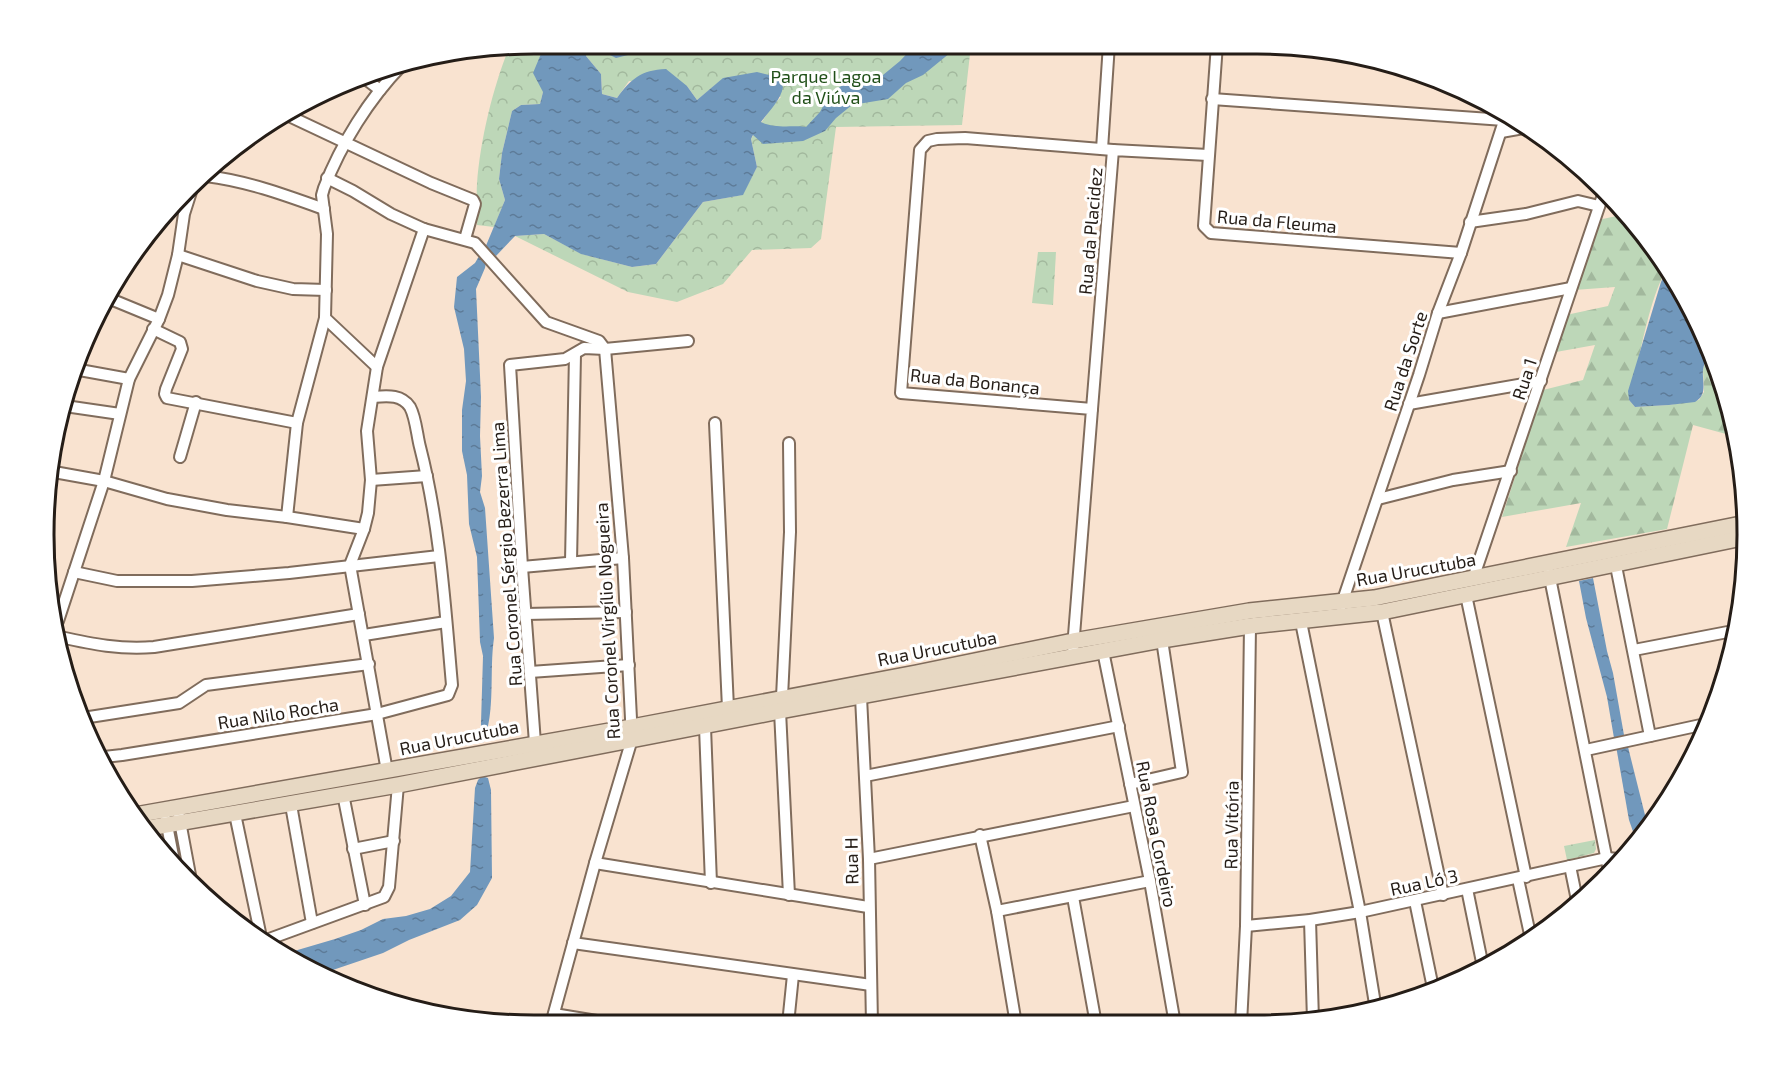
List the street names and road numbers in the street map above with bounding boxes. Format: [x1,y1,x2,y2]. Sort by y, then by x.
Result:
street label: Rua da Placidez [1073,166,1107,296]
street label: Rua da Fleuma [1216,205,1338,237]
street label: Rua da Sorte [1379,308,1431,414]
street label: Rua 1 [1507,355,1541,403]
street label: Rua da Bonança [909,363,1041,400]
street label: Rua Coronel Sérgio Bezerra Lima [486,421,526,687]
street label: Rua Coronel Virgílio Nogueira [590,502,624,740]
street label: Rua Urucutuba [1354,548,1478,590]
street label: Rua Urucutuba [875,626,999,670]
street label: Rua Nilo Rocha [216,693,340,733]
street label: Rua Urucutuba [397,715,521,759]
street label: Rua Rosa Cordeiro [1132,759,1182,909]
street label: Rua Vitória [1219,780,1243,870]
street label: Rua H [840,837,862,885]
street label: Rua Ló 3 [1388,864,1460,900]

